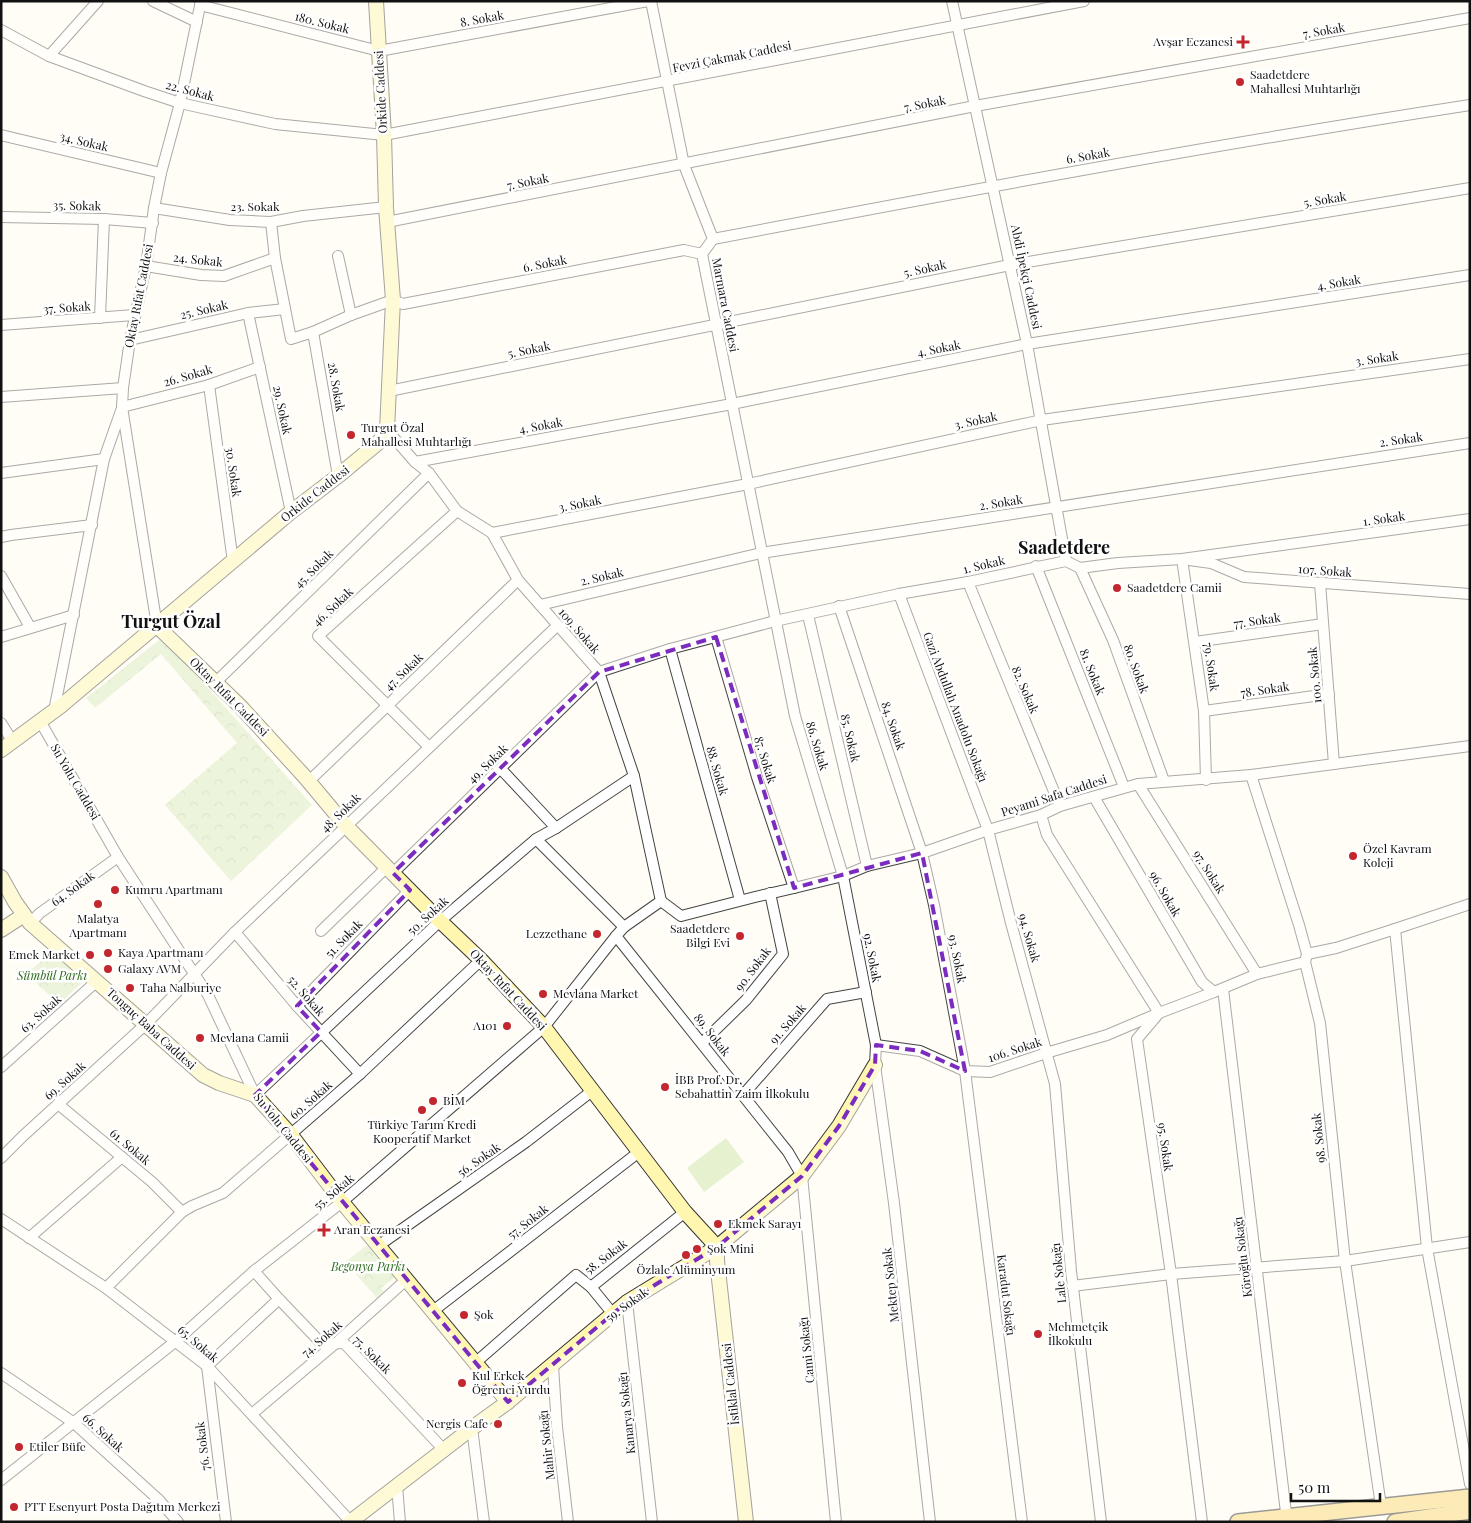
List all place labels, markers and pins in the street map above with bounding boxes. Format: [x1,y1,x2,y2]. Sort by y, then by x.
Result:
place label: Avşar Eczanesi [1152,33,1233,49]
marker: Avşar Eczanesi [1237,36,1249,48]
place label: Saadetdere Mahallesi Muhtarlığı [1250,66,1361,96]
marker: Saadetdere Mahallesi Muhtarlığı [1234,76,1246,88]
place label: Turgut Özal Mahallesi Muhtarlığı [361,419,472,449]
marker: Turgut Özal Mahallesi Muhtarlığı [345,429,357,441]
place label: Saadetdere Camii [1127,579,1222,595]
marker: Saadetdere Camii [1111,582,1123,594]
place label: Özel Kavram Koleji [1363,840,1432,870]
marker: Özel Kavram Koleji [1347,850,1359,862]
place label: Kumru Apartmanı [125,881,223,897]
marker: Kumru Apartmanı [109,884,121,896]
marker: Malatya Apartmanı [92,898,104,910]
place label: Malatya Apartmanı [68,910,127,940]
place label: Saadetdere Bilgi Evi [670,920,730,950]
place label: Lezzethane [526,925,587,941]
marker: Lezzethane [591,928,603,940]
marker: Saadetdere Bilgi Evi [734,930,746,942]
place label: Kaya Apartmanı [118,944,204,960]
place label: Emek Market [8,946,81,962]
marker: Kaya Apartmanı [102,947,114,959]
marker: Emek Market [84,949,96,961]
place label: Galaxy AVM [118,960,181,976]
marker: Galaxy AVM [102,963,114,975]
place label: Taha Nalburiye [140,979,221,995]
marker: Taha Nalburiye [124,982,136,994]
place label: Mevlana Market [553,985,639,1001]
marker: Mevlana Market [537,988,549,1000]
place label: A101 [472,1017,498,1033]
marker: A101 [501,1020,513,1032]
place label: Mevlana Camii [210,1029,290,1045]
marker: Mevlana Camii [194,1032,206,1044]
place label: İBB Prof. Dr. Sebahattin Zaim İlkokulu [675,1071,809,1101]
marker: İBB Prof. Dr. Sebahattin Zaim İlkokulu [659,1081,671,1093]
place label: BİM [443,1092,465,1108]
marker: BİM [427,1095,439,1107]
marker: Türkiye Tarım Kredi Kooperatif Market [416,1104,428,1116]
place label: Türkiye Tarım Kredi Kooperatif Market [368,1116,477,1146]
place label: Ekmek Sarayı [728,1215,802,1231]
marker: Ekmek Sarayı [712,1218,724,1230]
place label: Aran Eczanesi [333,1221,410,1237]
marker: Aran Eczanesi [318,1224,330,1236]
place label: Şok Mini [707,1240,755,1256]
marker: Şok Mini [691,1243,703,1255]
marker: Özlale Alüminyum [680,1249,692,1261]
place label: Özlale Alüminyum [637,1261,736,1277]
place label: Şok [474,1306,494,1322]
marker: Şok [458,1309,470,1321]
place label: Mehmetçik İlkokulu [1048,1318,1109,1348]
marker: Mehmetçik İlkokulu [1032,1328,1044,1340]
place label: Kul Erkek Öğrenci Yurdu [472,1367,550,1397]
marker: Kul Erkek Öğrenci Yurdu [456,1377,468,1389]
place label: Nergis Cafe [426,1415,488,1431]
marker: Nergis Cafe [492,1418,504,1430]
place label: Etiler Büfe [29,1438,86,1454]
marker: Etiler Büfe [13,1441,25,1453]
place label: PTT Esenyurt Posta Dağıtım Merkezi [24,1498,221,1514]
marker: PTT Esenyurt Posta Dağıtım Merkezi [8,1501,20,1513]

